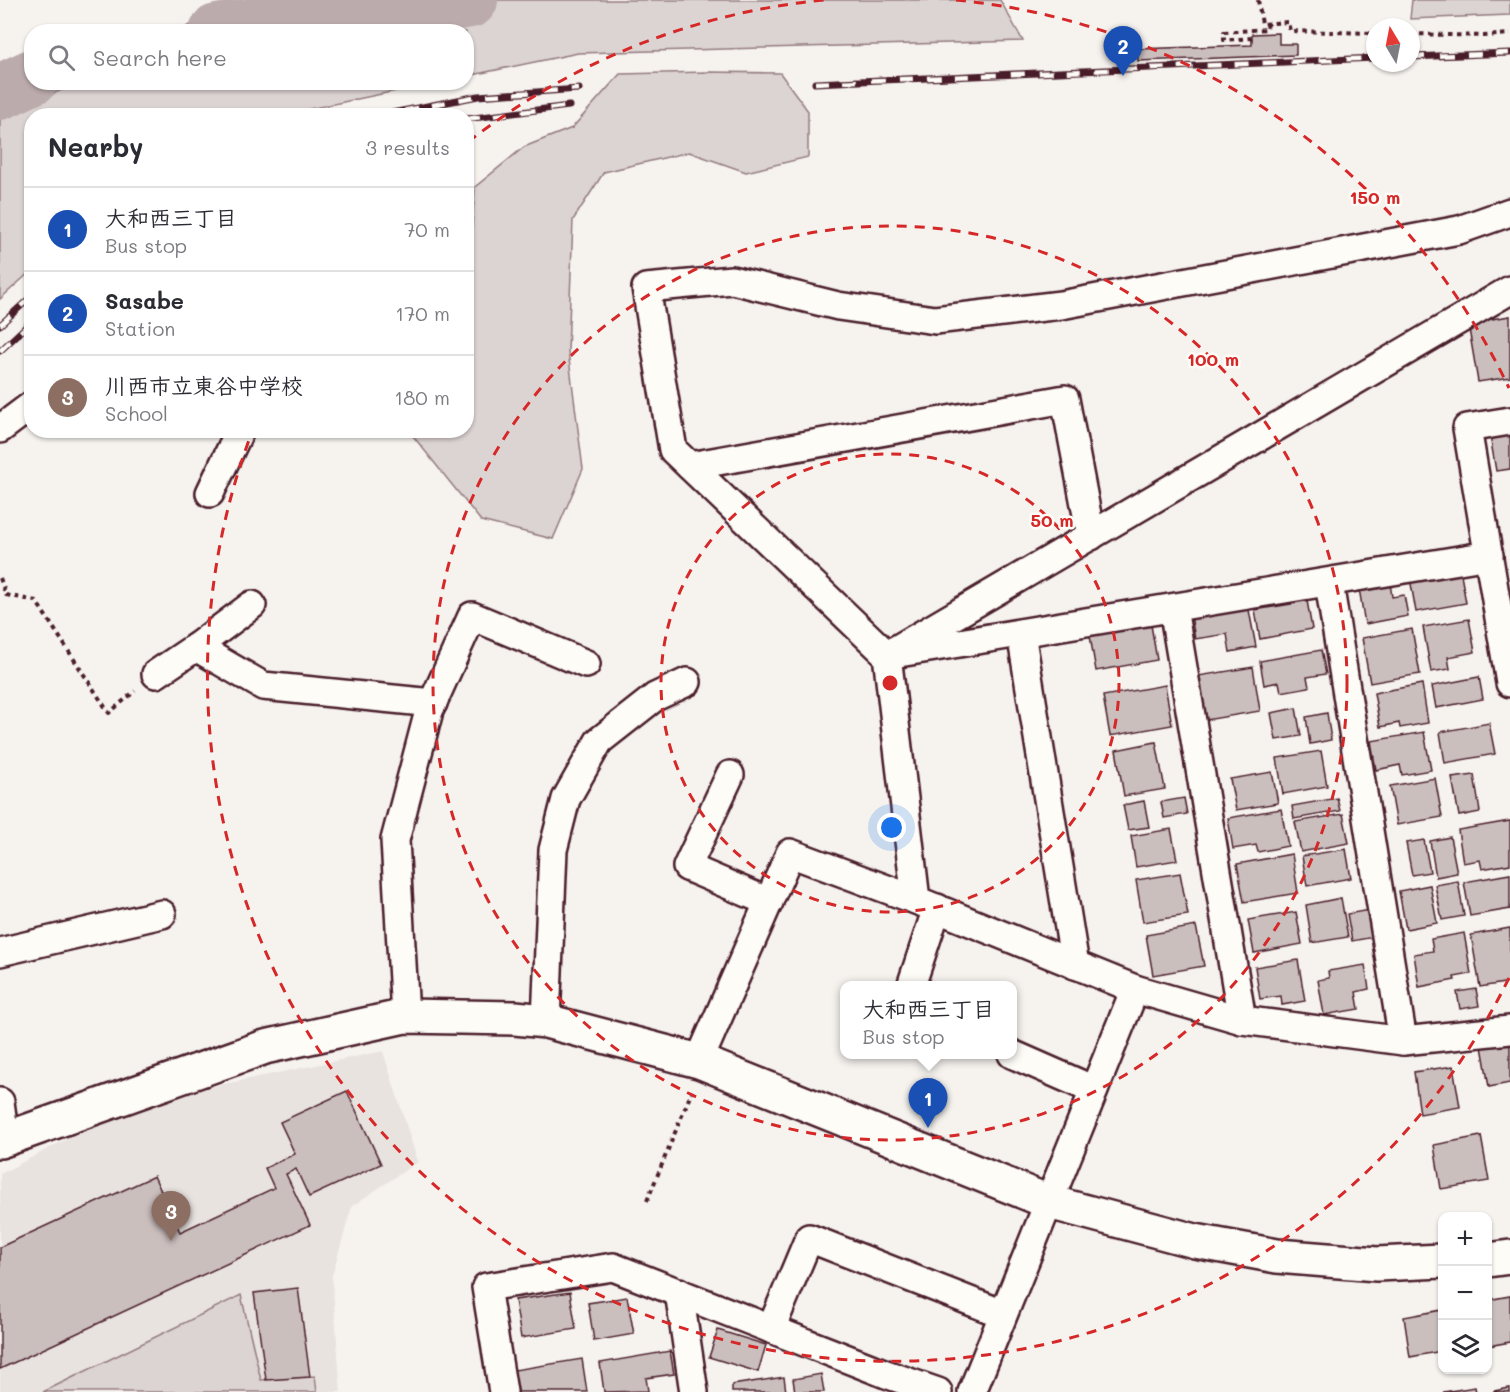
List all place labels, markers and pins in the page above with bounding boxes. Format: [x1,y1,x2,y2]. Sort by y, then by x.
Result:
pin: 2 [1104,26,1142,76]
centre of rings [880,673,900,693]
pin: 1 [908,1078,948,1128]
pin: 3 [152,1192,190,1241]

